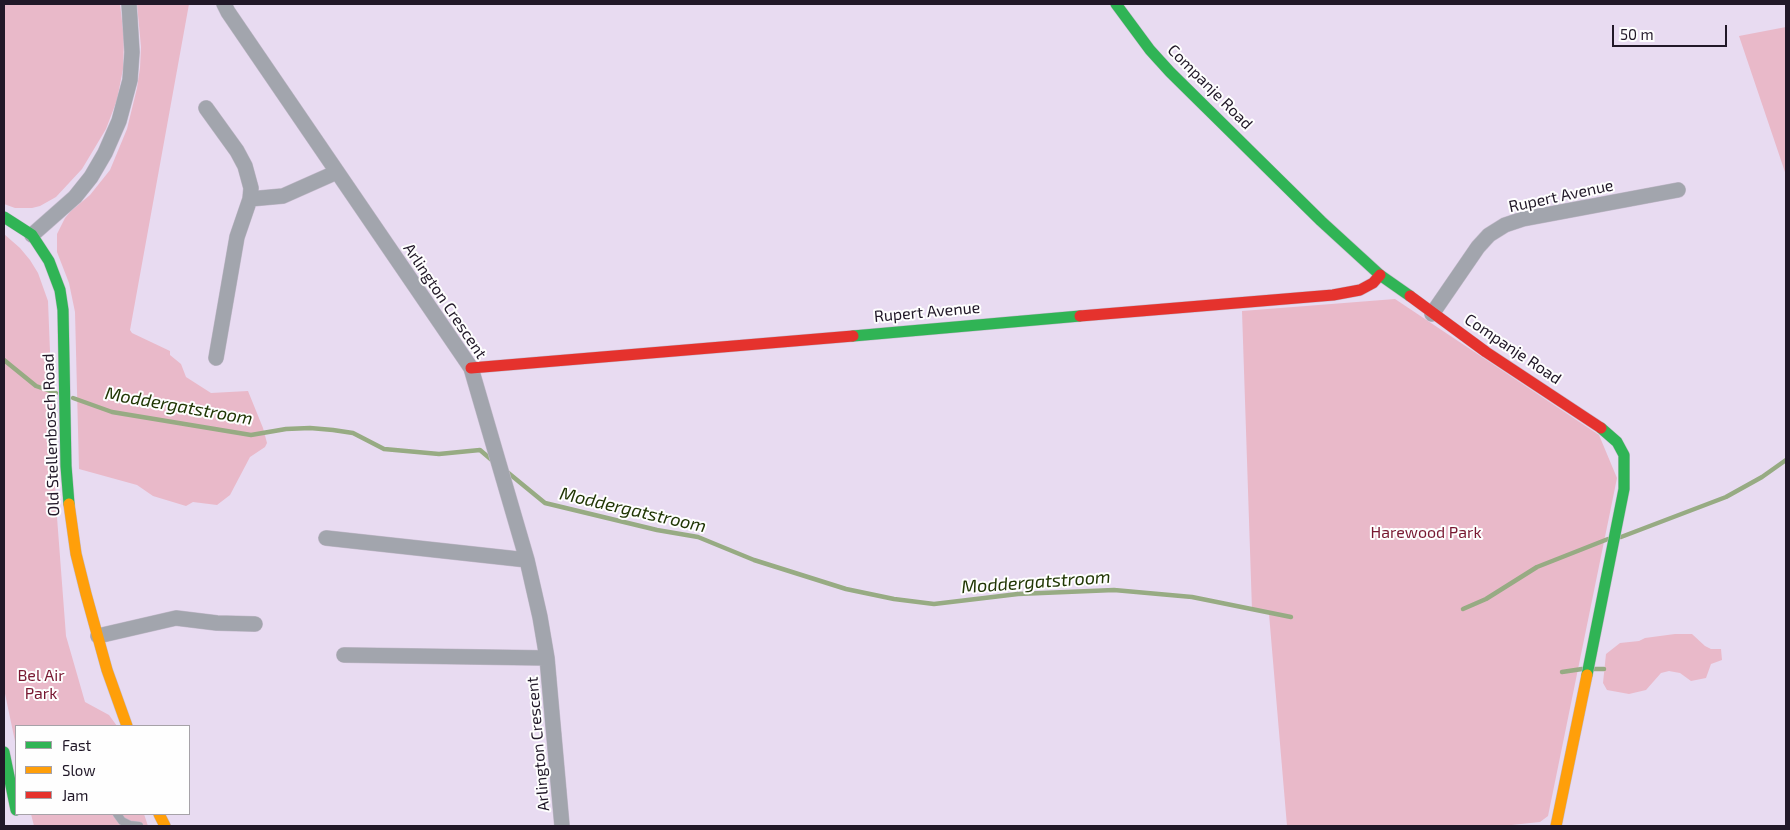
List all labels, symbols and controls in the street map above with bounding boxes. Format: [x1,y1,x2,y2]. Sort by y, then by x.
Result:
scale bar [1615,15,1730,47]
text: 50 m [1620,25,1654,43]
street label: Companje Road [1163,40,1257,134]
street label: Rupert Avenue [1507,176,1615,216]
street label: Arlington Crescent [399,240,491,362]
street label: Rupert Avenue [873,298,981,326]
street label: Companje Road [1461,310,1565,388]
street label: Old Stellenbosch Road [39,353,63,517]
water label: Moddergatstroom [104,382,254,430]
water label: Moddergatstroom [558,483,708,537]
park label: Harewood Park [1370,523,1482,543]
water label: Moddergatstroom [961,566,1111,598]
park label: Bel Air Park [17,666,65,704]
street label: Arlington Crescent [523,676,553,812]
legend [15,725,190,815]
text: Fast [62,736,91,754]
text: Slow [62,761,96,779]
text: Jam [62,786,88,804]

